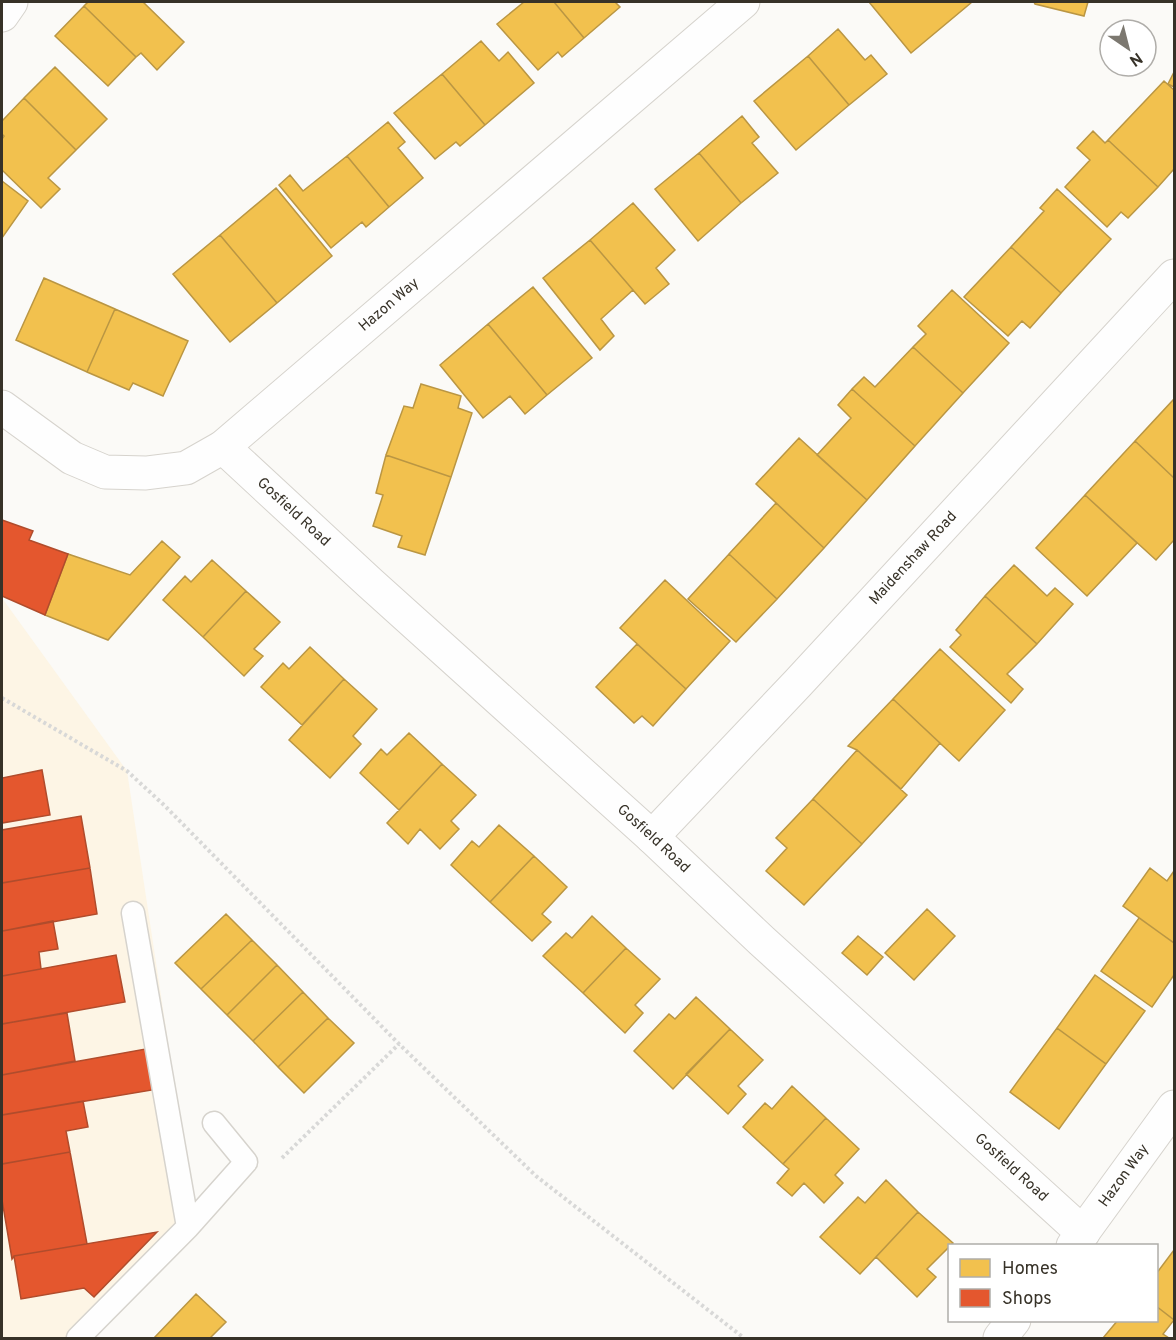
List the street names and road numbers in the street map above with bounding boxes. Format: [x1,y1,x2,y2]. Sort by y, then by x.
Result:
street label: Hazon Way [355,274,423,336]
street label: Gosfield Road [253,474,334,551]
street label: Maidenshaw Road [865,507,961,609]
street label: Gosfield Road [613,800,694,877]
street label: Gosfield Road [970,1129,1052,1206]
street label: Hazon Way [1095,1140,1153,1211]

